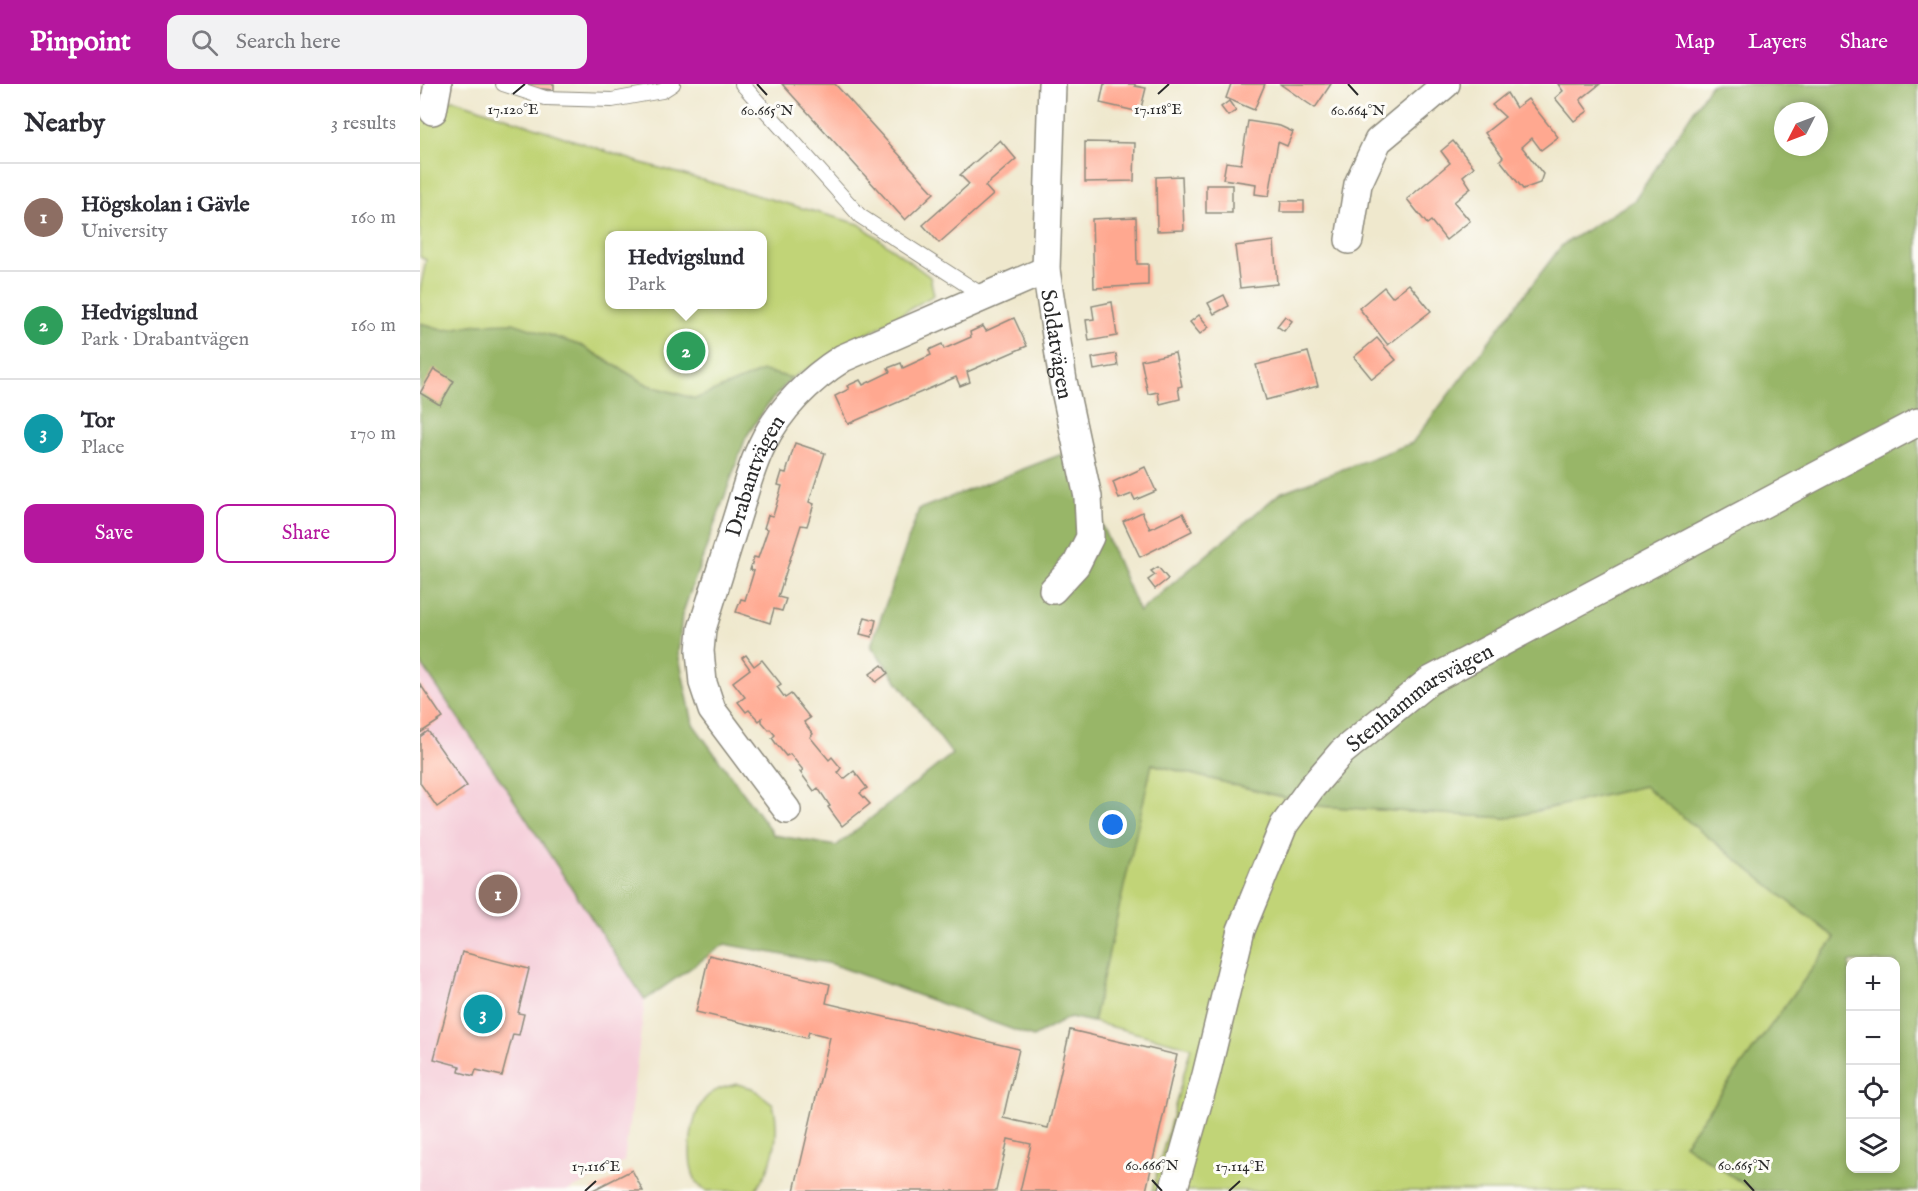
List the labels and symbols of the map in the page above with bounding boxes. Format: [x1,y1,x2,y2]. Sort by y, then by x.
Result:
text: 17.120°E [488,100,538,119]
text: 17.118°E [1134,100,1182,119]
text: 60.665°N [741,101,793,120]
text: 60.664°N [1331,101,1385,120]
north arrow [1774,102,1828,156]
street label: Soldatvägen [1033,287,1079,402]
pin: 2 [666,328,706,374]
street label: Drabantvägen [720,410,792,540]
street label: Stenhammarsvägen [1341,637,1499,759]
your location [1098,810,1127,839]
pin: 1 [478,872,518,916]
pin: 3 [464,992,502,1036]
text: 60.666°N [1125,1156,1179,1175]
text: 60.665°N [1718,1156,1770,1175]
text: 17.116°E [572,1157,620,1176]
text: 17.114°E [1215,1157,1265,1176]

